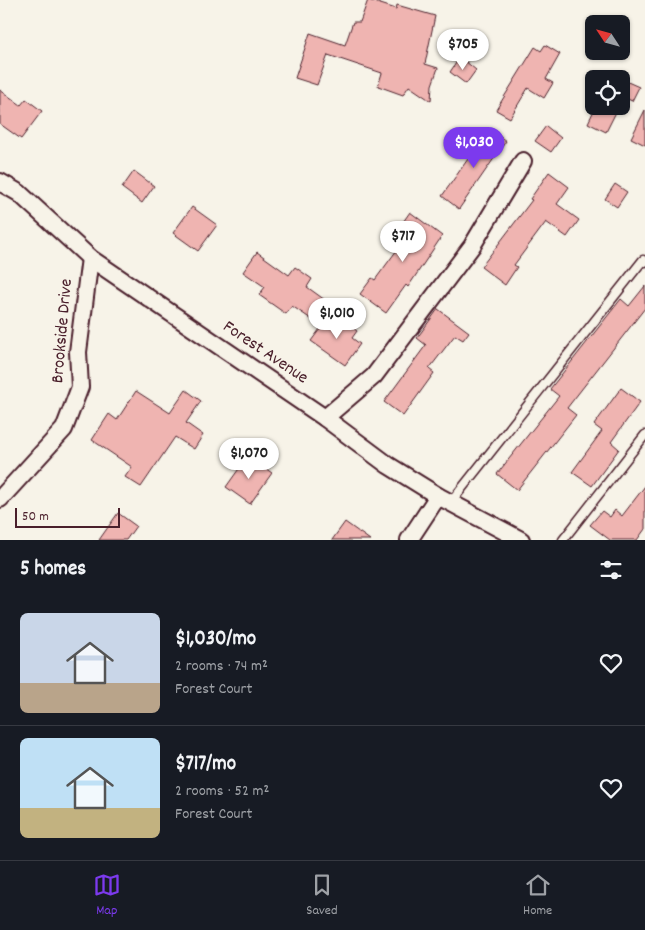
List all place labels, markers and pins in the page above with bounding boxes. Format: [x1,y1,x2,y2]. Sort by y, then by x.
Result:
pin: $705 [433,28,493,71]
pin: $1,030 [433,126,515,169]
pin: $717 [373,220,433,263]
pin: $1,010 [296,298,378,340]
pin: $1,070 [208,438,290,480]

